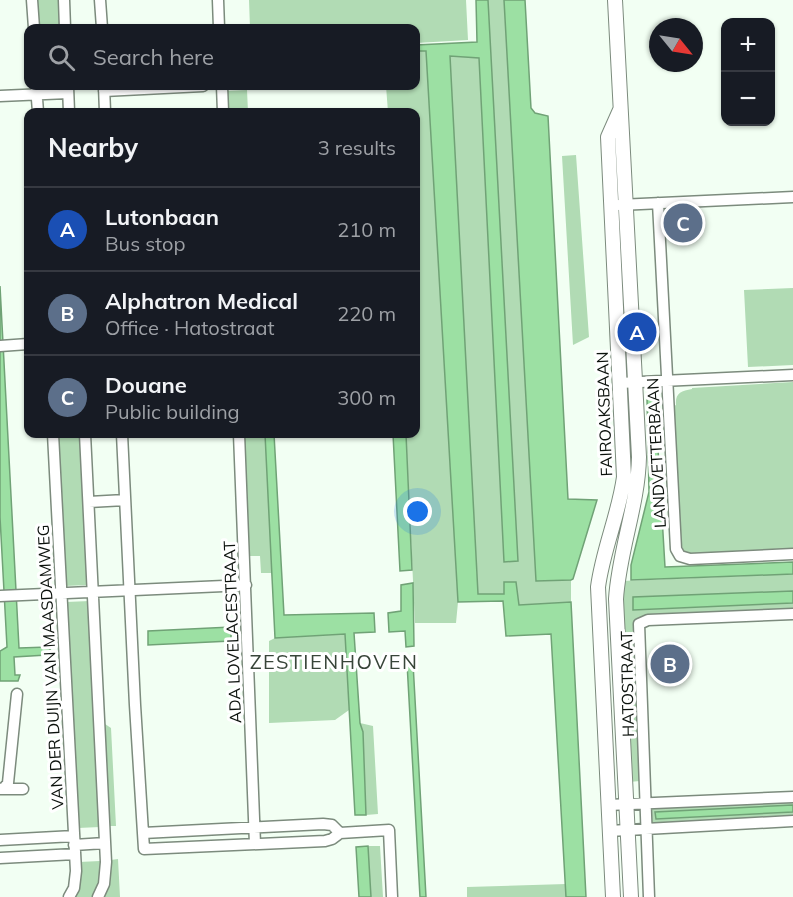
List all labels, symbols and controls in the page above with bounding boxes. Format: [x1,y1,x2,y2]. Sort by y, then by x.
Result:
north arrow [649,18,703,72]
map controls [721,18,775,126]
button: + [721,18,775,72]
search box [24,24,420,90]
icon: search [45,41,78,74]
text: Search here [93,43,214,71]
button: − [721,72,775,126]
text: Nearby [48,131,138,164]
text: 3 results [318,135,396,160]
pin: C [664,200,702,246]
text: Lutonbaan [105,203,219,231]
text: A [60,217,75,242]
text: 210 m [337,217,396,242]
text: Bus stop [105,231,185,256]
text: Alphatron Medical [105,287,298,315]
text: B [61,301,74,326]
text: 220 m [337,301,396,326]
pin: A [618,310,656,354]
text: Office · Hatostraat [105,315,275,340]
street label: FAIROAKSBAAN [592,351,616,477]
text: Douane [105,371,187,399]
street label: LANDVETTERBAAN [642,377,670,529]
text: C [61,385,74,410]
text: 300 m [337,385,396,410]
text: Public building [105,399,240,424]
your location [403,497,432,526]
street label: VAN DER DUIJN VAN MAASDAMWEG [33,524,67,810]
street label: ADA LOVELACESTRAAT [219,540,245,724]
street label: HATOSTRAAT [616,630,638,737]
pin: B [650,642,690,686]
district label: ZESTIENHOVEN [250,649,418,674]

